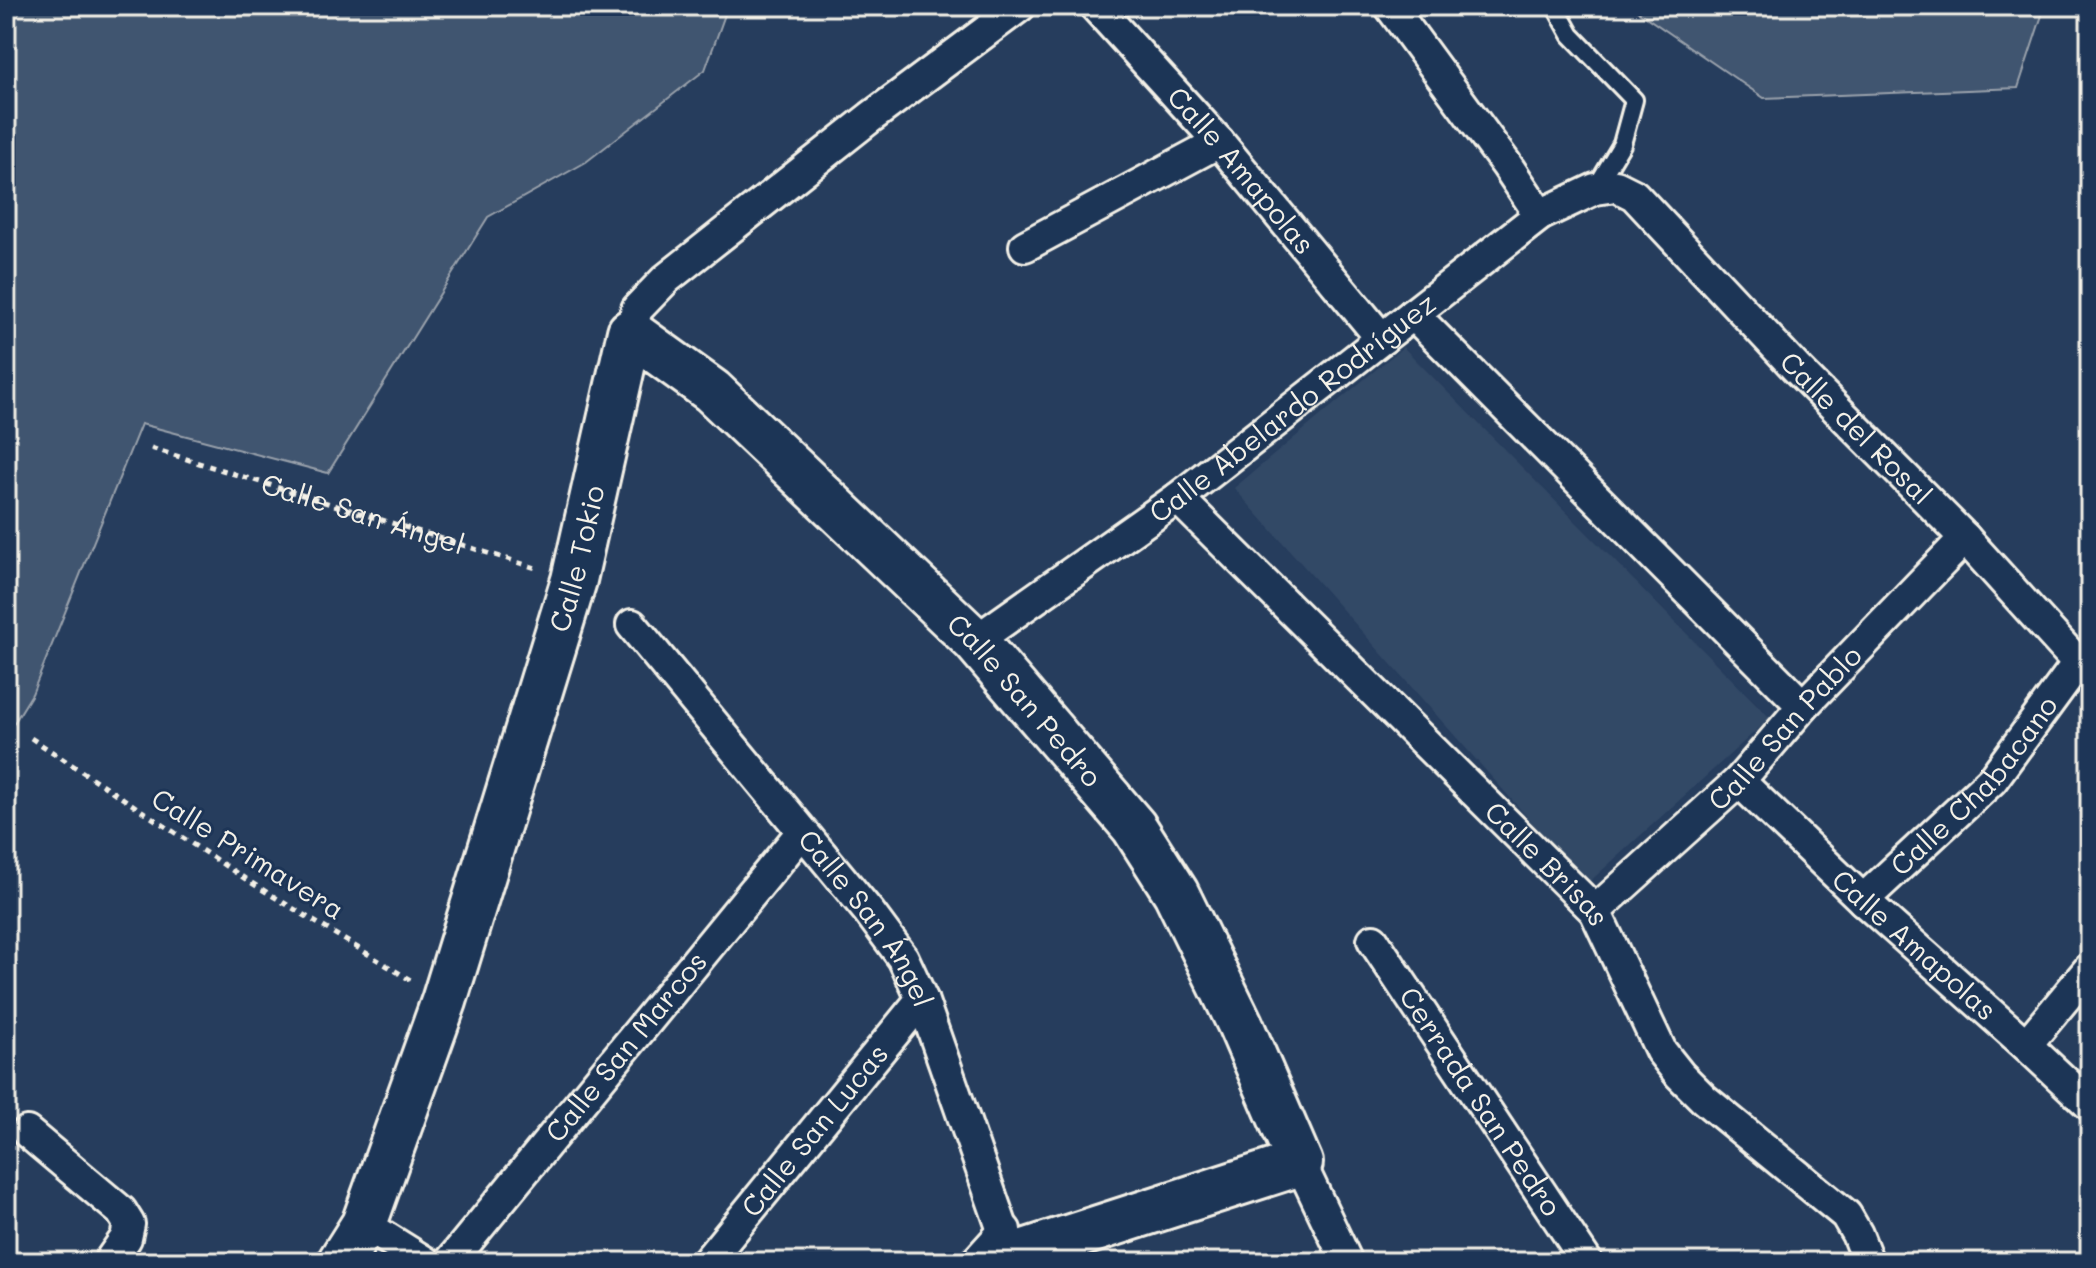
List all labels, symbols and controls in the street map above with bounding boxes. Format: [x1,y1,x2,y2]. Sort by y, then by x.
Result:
street label: Calle Amapolas [1160,79,1323,261]
street label: Calle Abelardo Rodríguez [1141,284,1443,530]
street label: Calle del Rosal [1773,343,1940,512]
street label: Calle San Ángel [257,465,469,562]
street label: Calle Tokio [540,482,612,636]
street label: Calle San Pedro [940,605,1111,794]
street label: Calle San Pablo [1700,637,1869,818]
street label: Calle Chabacano [1882,688,2065,883]
street label: Calle Primavera [145,779,352,927]
street label: Calle Brisas [1478,793,1618,931]
street label: Calle San Ángel [791,821,942,1011]
street label: Calle Amapolas [1825,861,2005,1027]
street label: Calle San Marcos [537,944,714,1149]
street label: Cerrada San Pedro [1392,980,1570,1222]
street label: Calle San Lucas [732,1036,895,1224]

